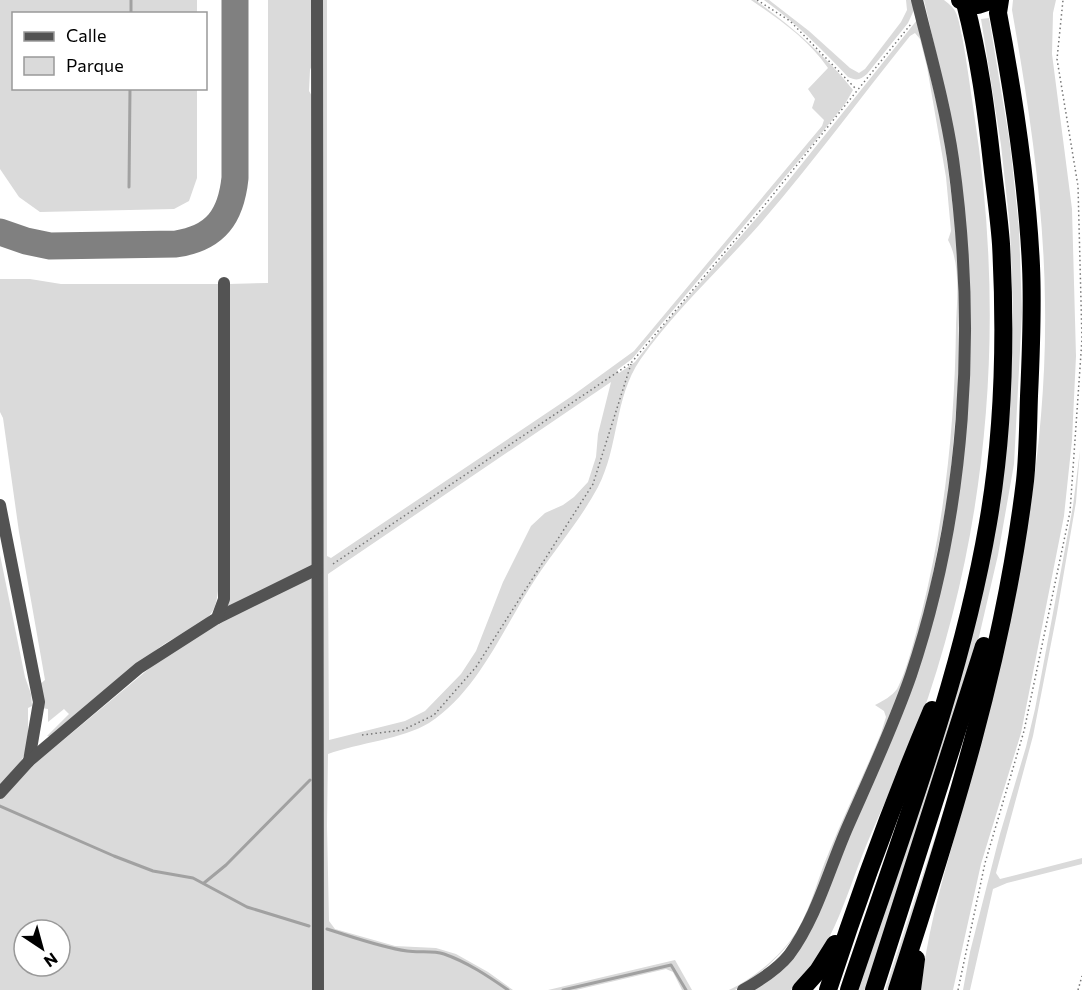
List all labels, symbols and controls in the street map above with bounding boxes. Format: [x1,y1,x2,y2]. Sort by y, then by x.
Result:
legend [12,12,207,90]
text: Calle [66,24,106,46]
text: Parque [66,54,124,76]
north arrow [12,918,72,978]
text: N [41,949,62,972]

